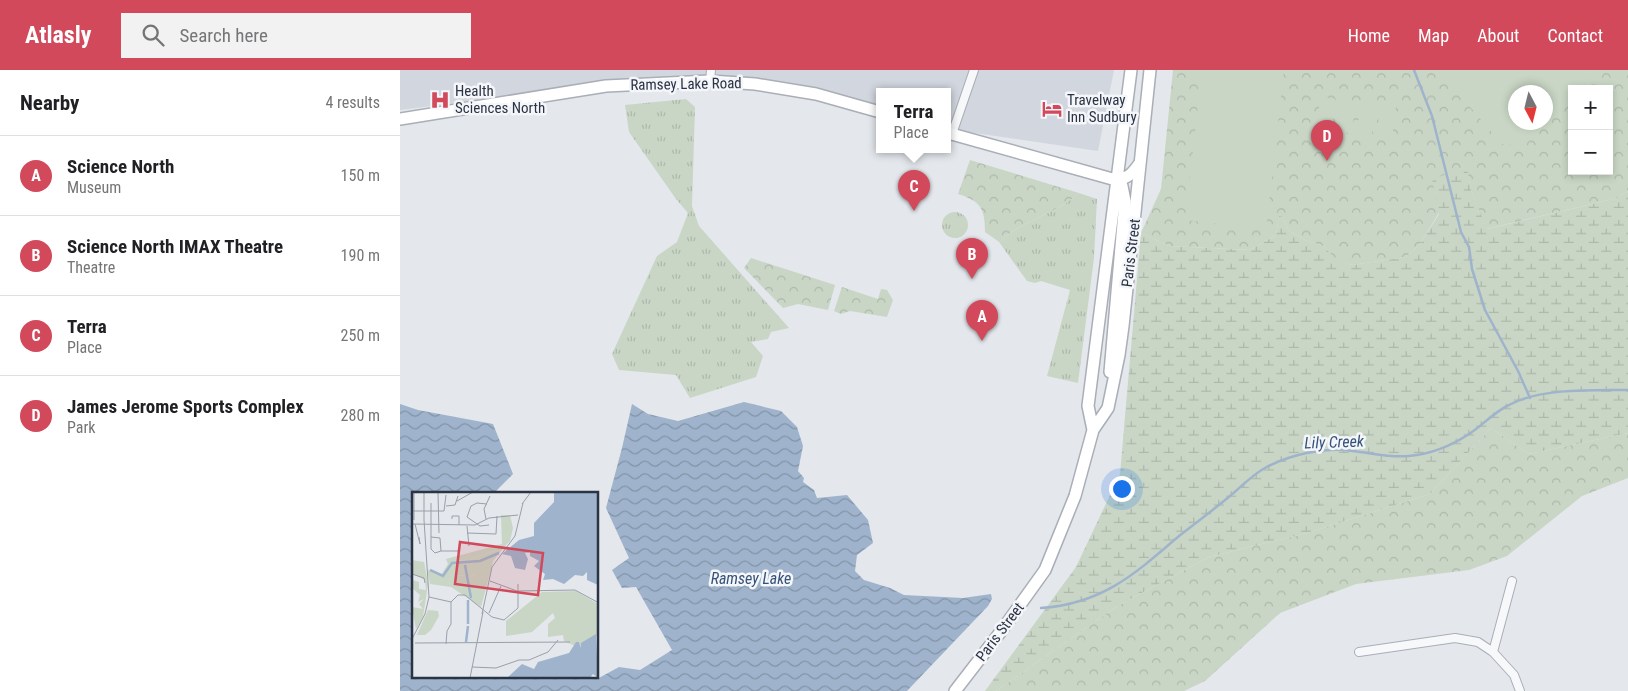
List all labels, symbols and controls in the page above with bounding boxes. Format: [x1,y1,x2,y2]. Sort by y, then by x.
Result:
search box [121,13,471,58]
text: Atlasly [25,21,91,49]
icon: search [139,21,167,49]
text: Search here [179,24,268,47]
text: Home [1348,25,1390,46]
text: Map [1418,25,1449,46]
text: About [1477,25,1519,46]
text: Contact [1547,25,1603,46]
street label: Ramsey Lake Road [630,74,742,94]
place label: Health Sciences North [455,82,545,117]
north arrow [1508,85,1553,130]
map controls [1568,85,1613,175]
button: + [1568,85,1613,130]
popup [876,88,951,153]
hospital icon: Health Sciences North [429,89,451,111]
text: Nearby [20,91,79,115]
place label: Travelway Inn Sudbury [1067,91,1137,126]
text: 4 results [325,93,380,112]
hotel icon: Travelway Inn Sudbury [1041,98,1063,120]
text: Terra [894,100,933,123]
pin: D [1311,120,1343,161]
text: Place [894,123,929,142]
button: − [1568,130,1613,175]
text: Science North [67,155,174,178]
text: A [31,166,41,185]
text: 150 m [341,166,380,185]
pin: C [898,170,930,211]
text: Museum [67,178,121,197]
street label: Paris Street [1118,218,1144,288]
text: Science North IMAX Theatre [67,235,283,258]
pin: B [956,238,988,279]
text: B [32,246,40,265]
text: 190 m [341,246,380,265]
text: Theatre [67,258,115,277]
pin: A [966,300,998,341]
text: Terra [67,315,107,338]
text: C [31,326,41,345]
text: 250 m [341,326,380,345]
text: Place [67,338,102,357]
text: James Jerome Sports Complex [67,395,304,418]
text: D [31,406,41,425]
text: 280 m [341,406,380,425]
text: Park [67,418,96,437]
water label: Lily Creek [1304,431,1365,453]
your location [1109,476,1135,502]
inset map [412,492,599,678]
water label: Ramsey Lake [711,569,791,588]
street label: Paris Street [972,599,1028,665]

